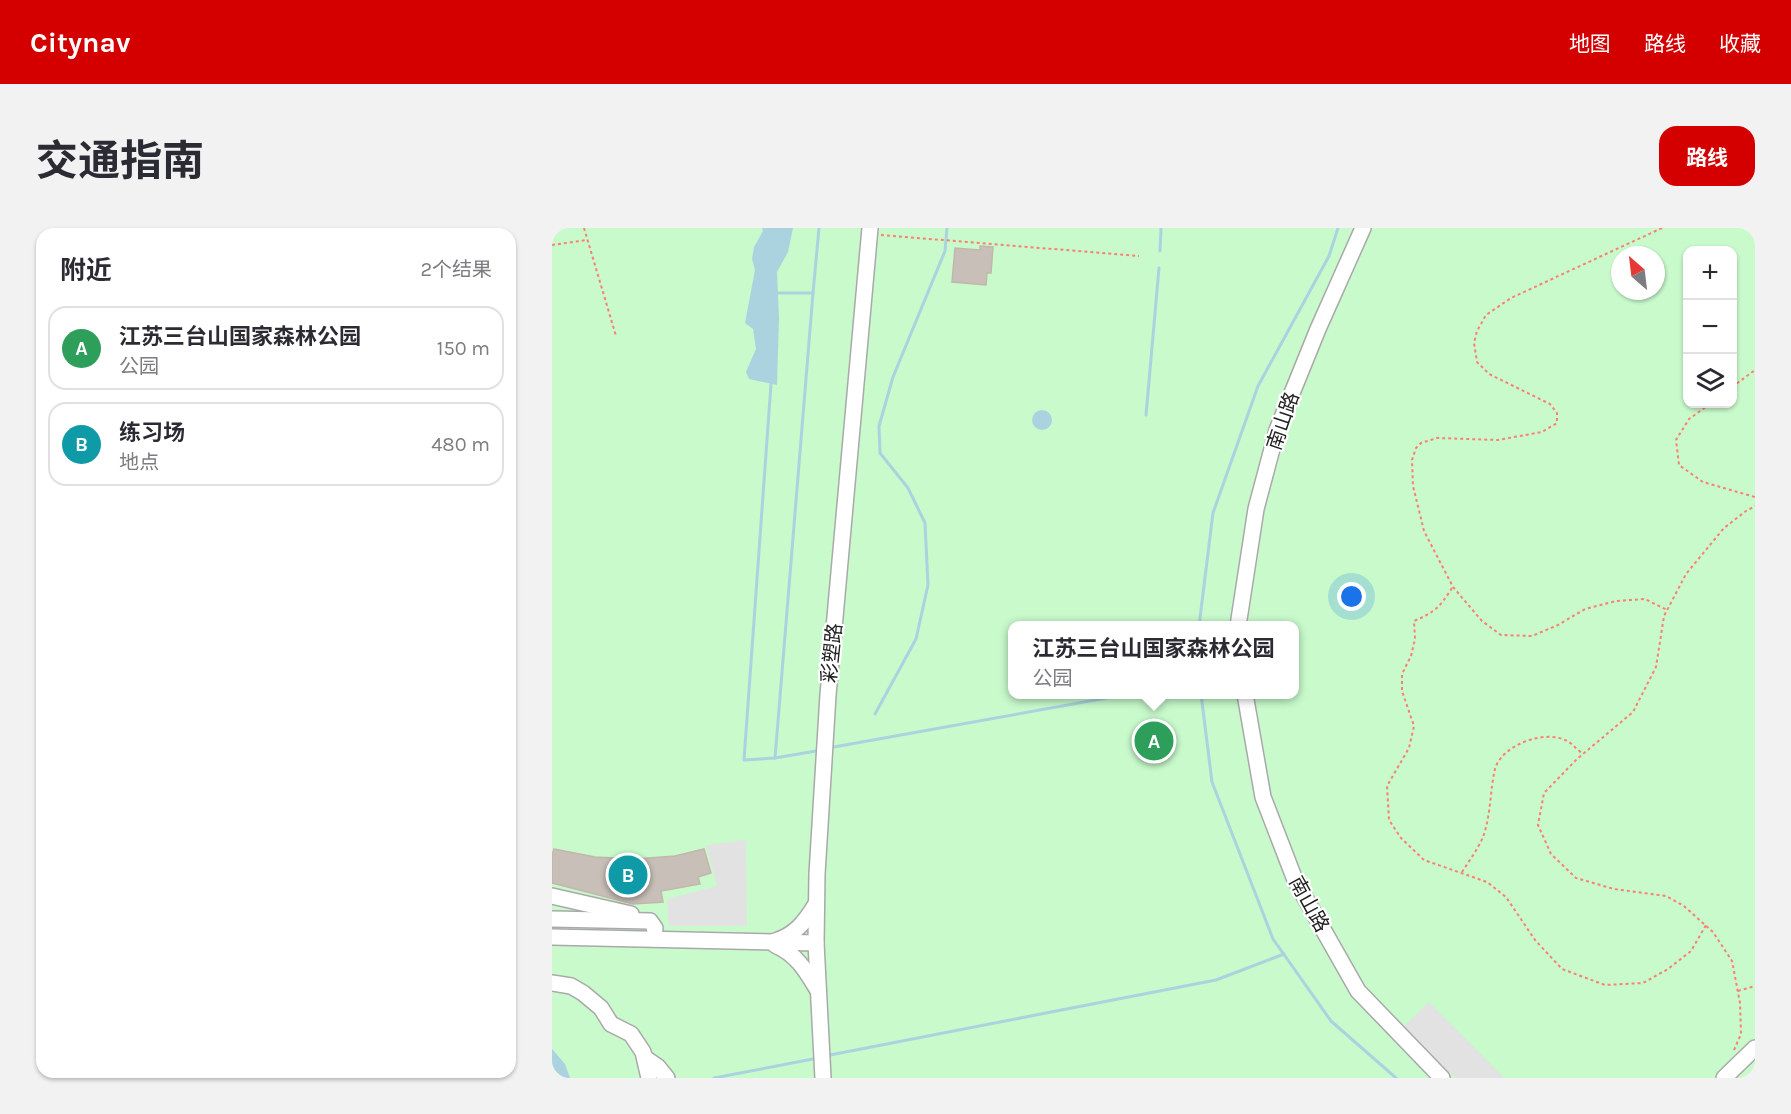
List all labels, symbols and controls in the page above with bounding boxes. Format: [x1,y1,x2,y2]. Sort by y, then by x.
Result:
text: Citynav [30,26,130,59]
text: 地图 [1569,32,1611,56]
text: 路线 [1644,32,1686,56]
text: 收藏 [1719,32,1761,56]
button: 路线 [1659,126,1755,186]
text: 交通指南 [36,136,204,186]
north arrow [1611,246,1665,300]
map controls [1683,246,1737,408]
button: + [1683,246,1737,300]
text: 附近 [60,255,112,286]
text: 2个结果 [420,258,492,281]
button: − [1683,300,1737,354]
text: 江苏三台山国家森林公园 [119,324,361,350]
text: A [75,337,88,360]
text: 150 m [437,337,490,360]
button: layers [1683,354,1737,408]
text: 公园 [119,355,159,378]
street label: 南山路 [1262,389,1304,453]
text: 练习场 [119,420,185,446]
text: B [75,433,88,456]
text: 480 m [431,433,490,456]
text: 地点 [119,451,159,474]
your location [1337,582,1366,611]
popup [1008,621,1299,699]
street label: 彩塑路 [817,622,847,684]
text: 江苏三台山国家森林公园 [1032,636,1275,662]
text: 公园 [1032,667,1072,690]
pin: A [1134,718,1174,764]
pin: B [608,852,648,898]
street label: 南山路 [1284,872,1334,936]

